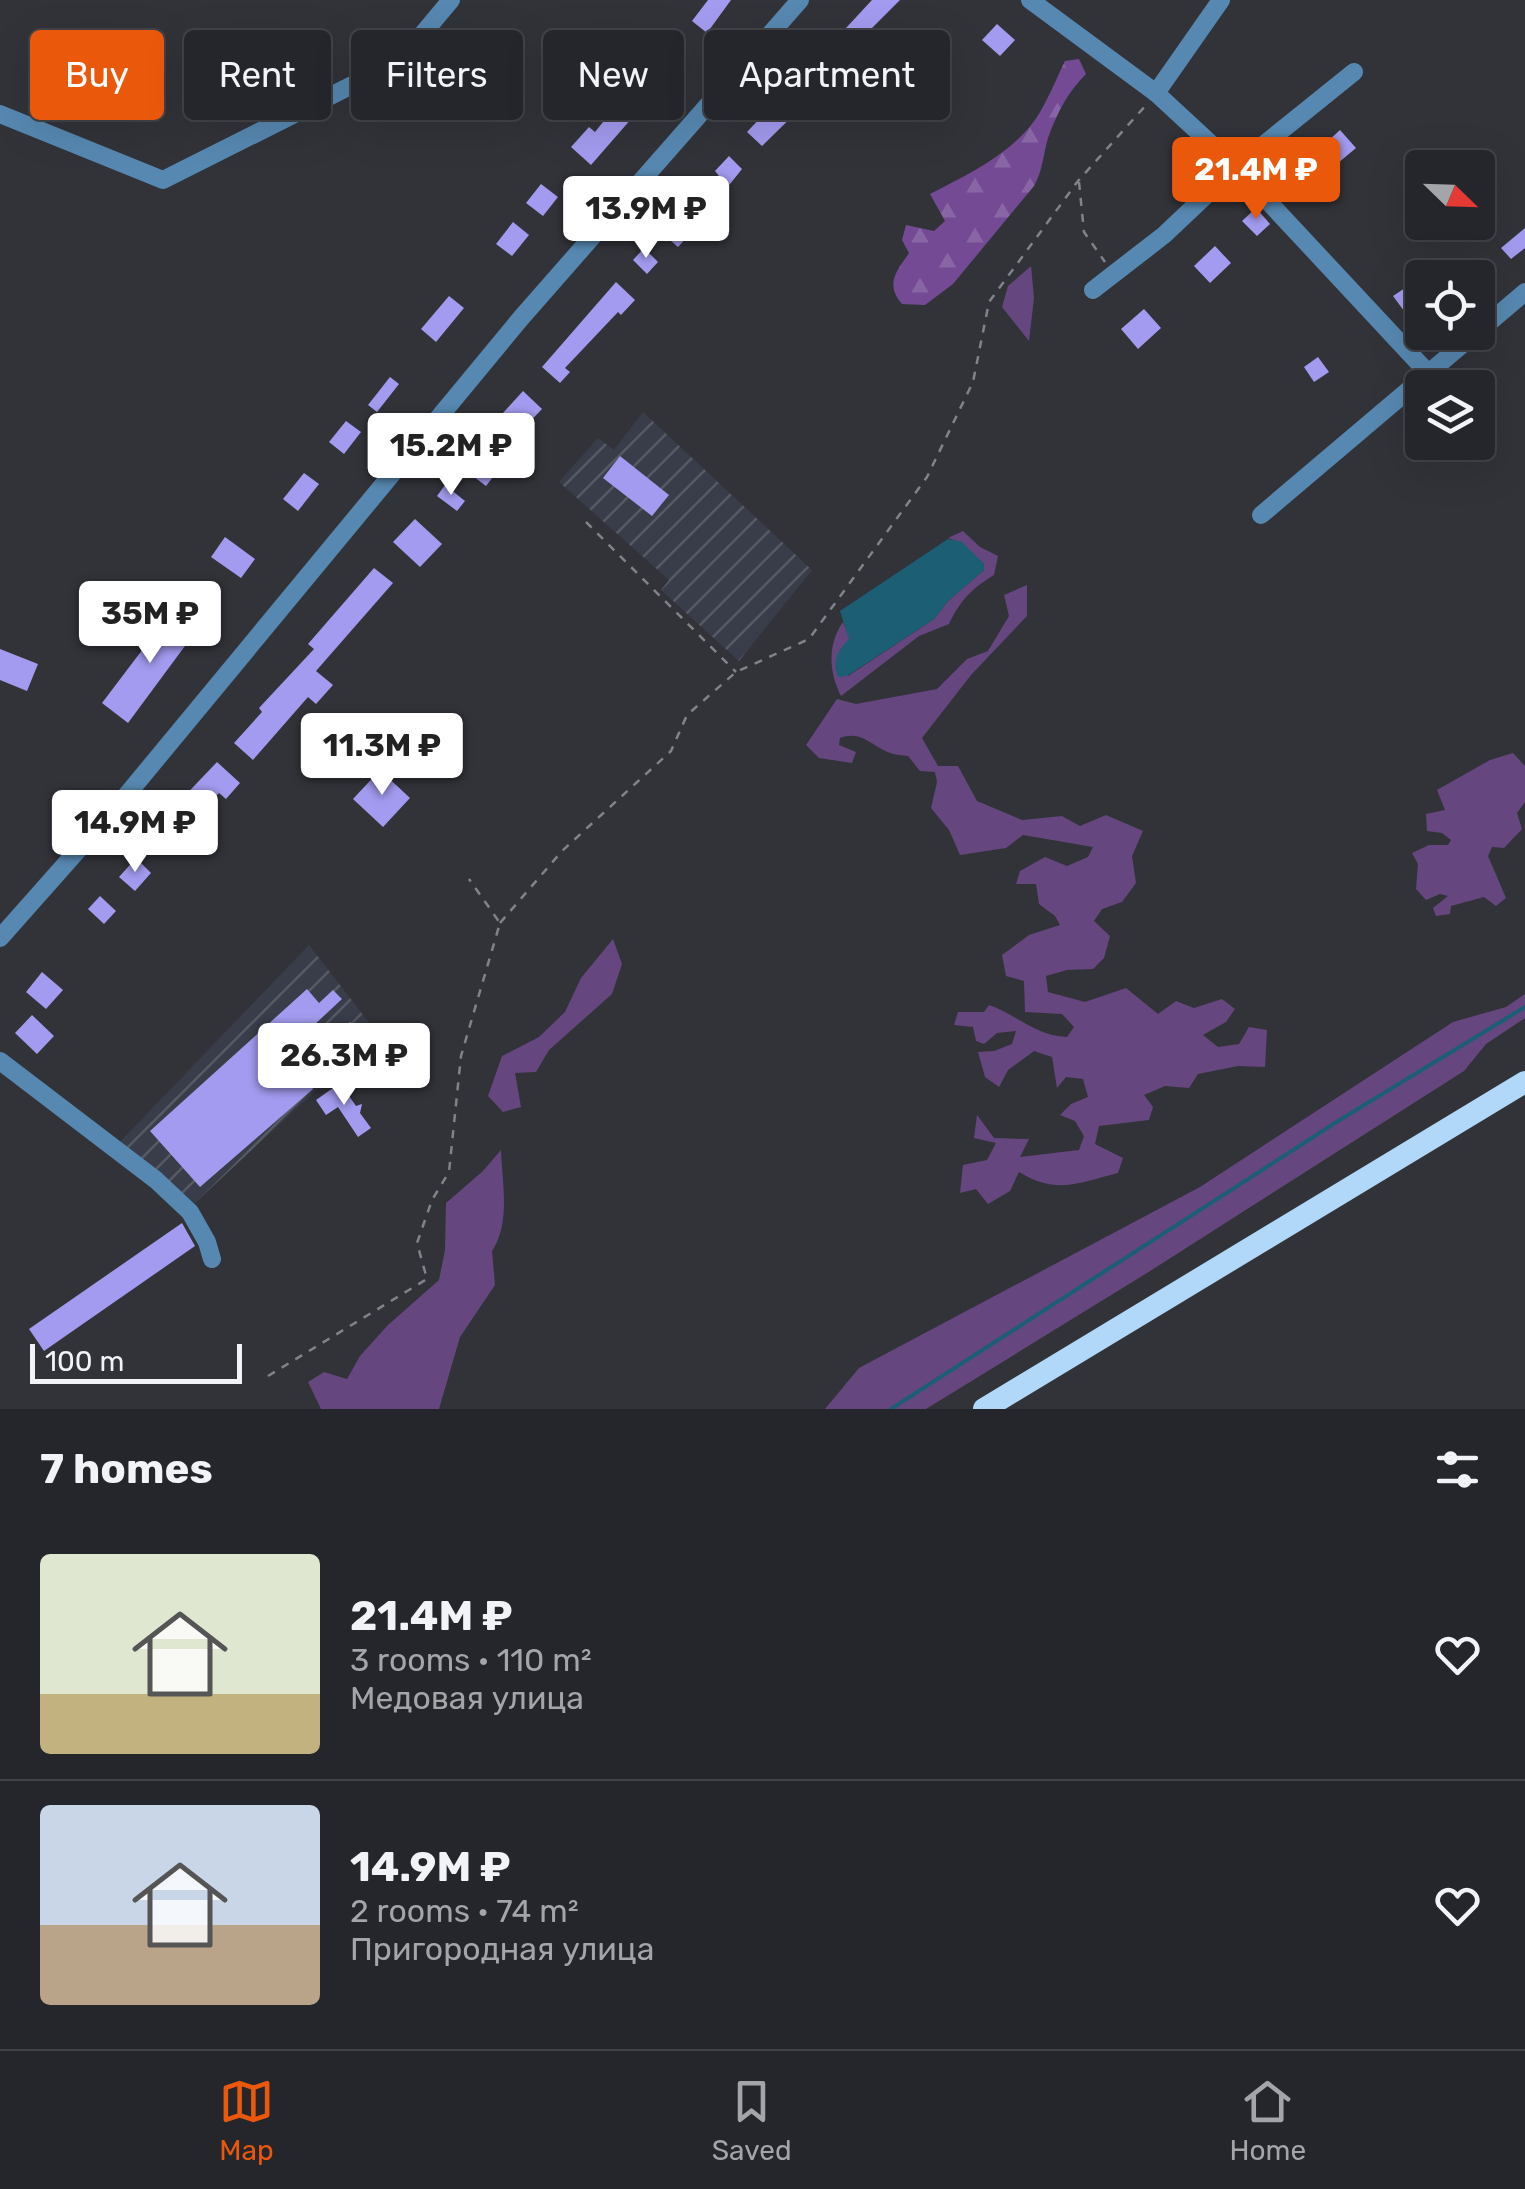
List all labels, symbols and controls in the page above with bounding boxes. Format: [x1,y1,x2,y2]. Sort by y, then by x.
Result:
chip: Buy [30,30,164,120]
chip: Rent [184,30,331,120]
chip: Filters [351,30,523,120]
chip: New [543,30,684,120]
chip: Apartment [704,30,950,120]
pin: 21.4M ₽ [1164,137,1348,222]
text: 21.4M ₽ [1194,150,1318,188]
north arrow [1405,150,1495,240]
map controls [1405,150,1495,460]
pin: 13.9M ₽ [554,176,738,261]
text: 13.9M ₽ [585,189,707,227]
button: locate [1405,260,1495,350]
button: layers [1405,370,1495,460]
pin: 15.2M ₽ [359,413,543,498]
text: 15.2M ₽ [390,426,512,464]
pin: 35M ₽ [80,581,220,666]
text: 35M ₽ [101,594,199,632]
pin: 11.3M ₽ [290,713,474,798]
text: 11.3M ₽ [323,726,441,764]
pin: 14.9M ₽ [43,790,227,875]
text: 14.9M ₽ [74,803,196,841]
pin: 26.3M ₽ [252,1023,436,1108]
text: 26.3M ₽ [280,1036,408,1074]
scale bar [30,1339,242,1384]
text: 100 m [45,1345,124,1378]
icon: filters [1430,1442,1485,1497]
text: 7 homes [40,1444,213,1494]
text: 21.4M ₽ [350,1591,513,1641]
icon: home [120,1594,240,1714]
icon: heart [1430,1627,1485,1682]
text: 3 rooms · 110 m² [350,1641,592,1679]
text: Медовая улица [350,1679,584,1717]
text: 14.9M ₽ [350,1842,510,1892]
icon: home [120,1845,240,1965]
icon: heart [1430,1878,1485,1933]
text: 2 rooms · 74 m² [350,1892,579,1930]
text: Пригородная улица [350,1930,654,1968]
tab: Map [219,2074,274,2167]
tab: Saved [712,2074,792,2167]
tab: Home [1229,2074,1306,2167]

